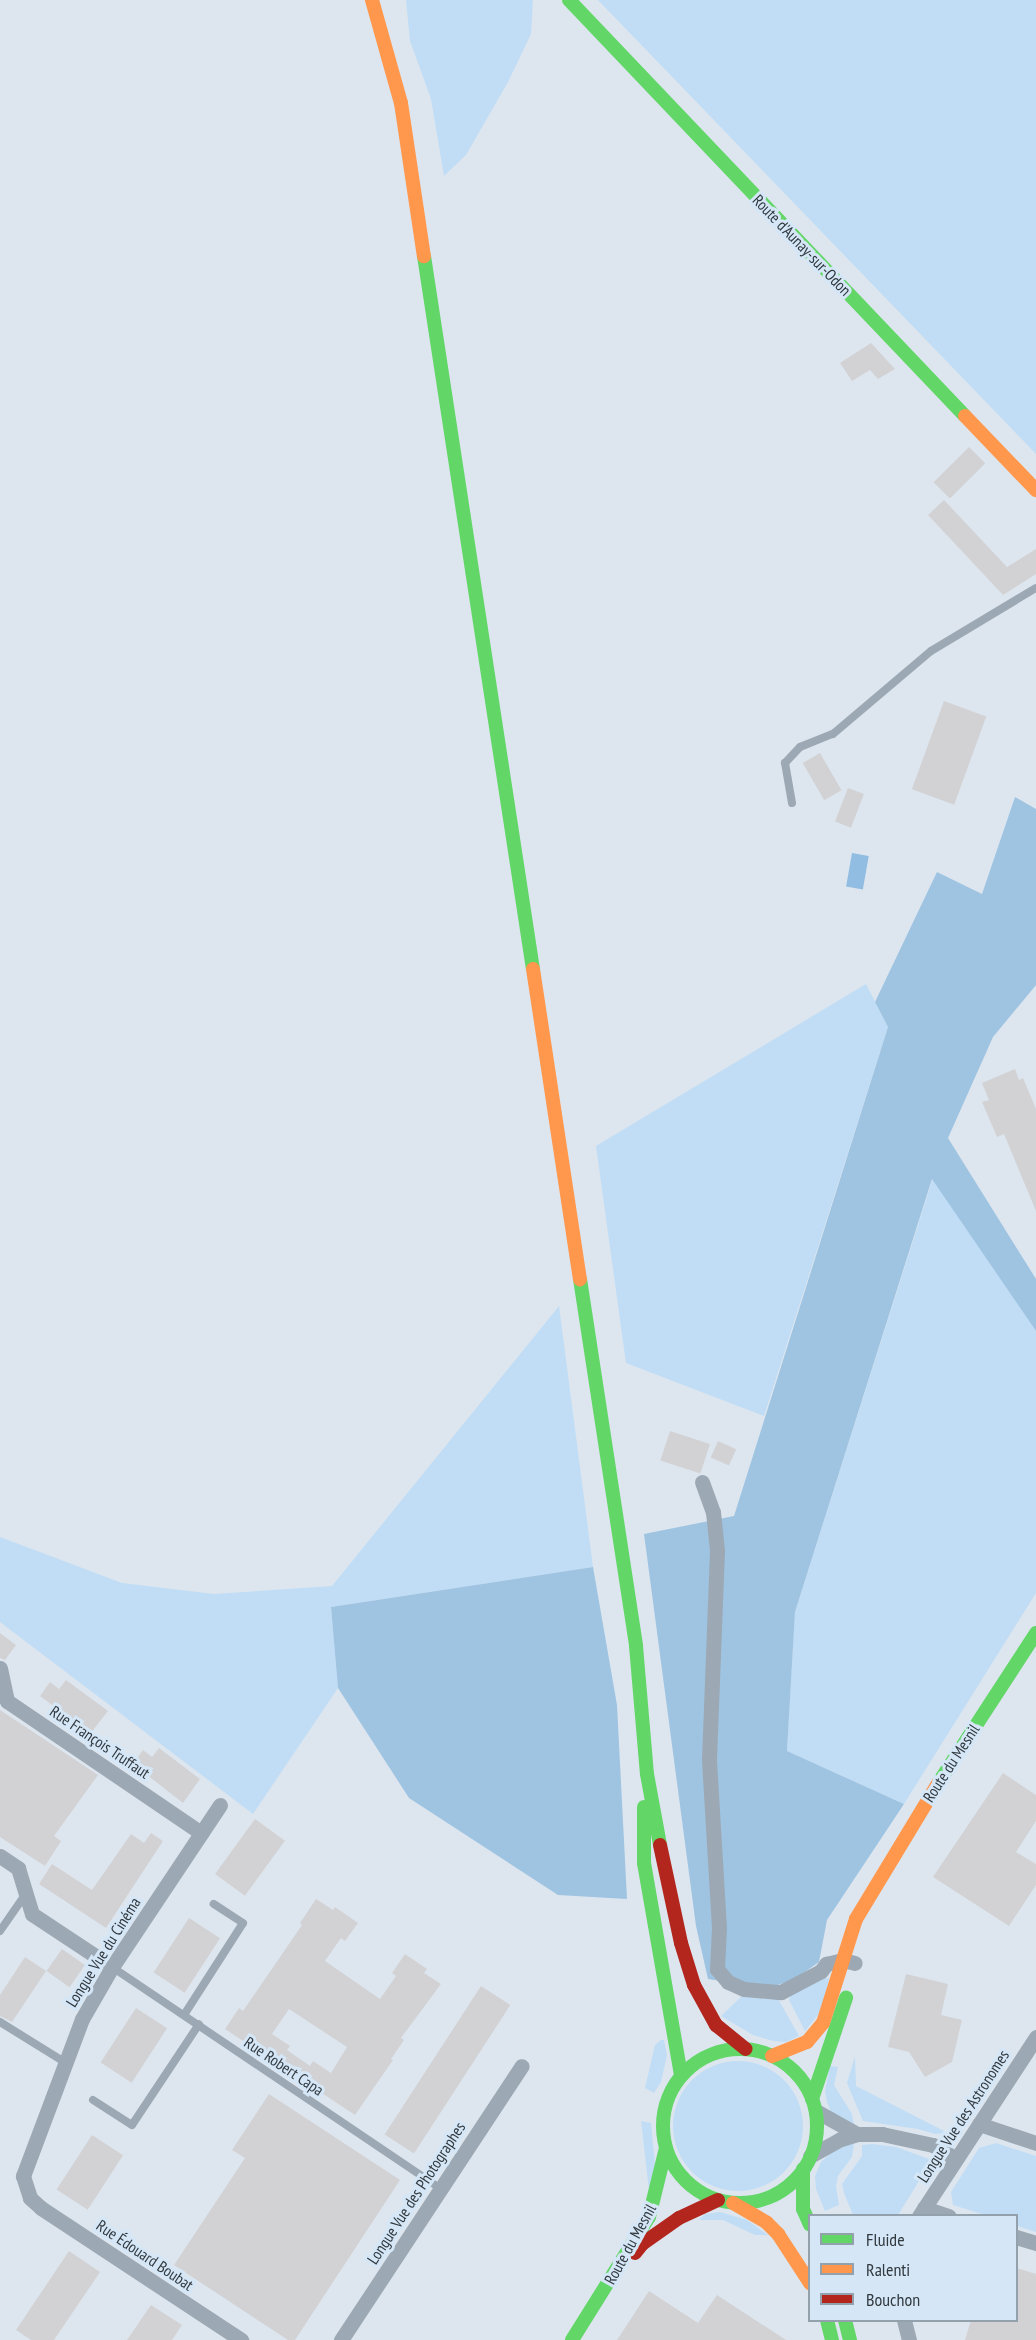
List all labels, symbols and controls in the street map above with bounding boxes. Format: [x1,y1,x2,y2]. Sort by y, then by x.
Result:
street label: Route d'Aunay-sur-Odon [749,190,855,300]
street label: Rue François Truffaut [46,1701,154,1783]
street label: Route du Mesnil [919,1721,983,1805]
street label: Longue Vue du Cinéma [61,1894,145,2010]
street label: Rue Robert Capa [241,2032,327,2100]
street label: Longue Vue des Astronomes [913,2046,1013,2186]
street label: Longue Vue des Photographes [363,2118,469,2268]
street label: Route du Mesnil [600,2200,660,2288]
legend [808,2214,1018,2322]
street label: Rue Édouard Boubat [93,2216,197,2294]
text: Fluide [866,2228,905,2251]
text: Ralenti [866,2258,910,2281]
text: Bouchon [866,2288,920,2311]

